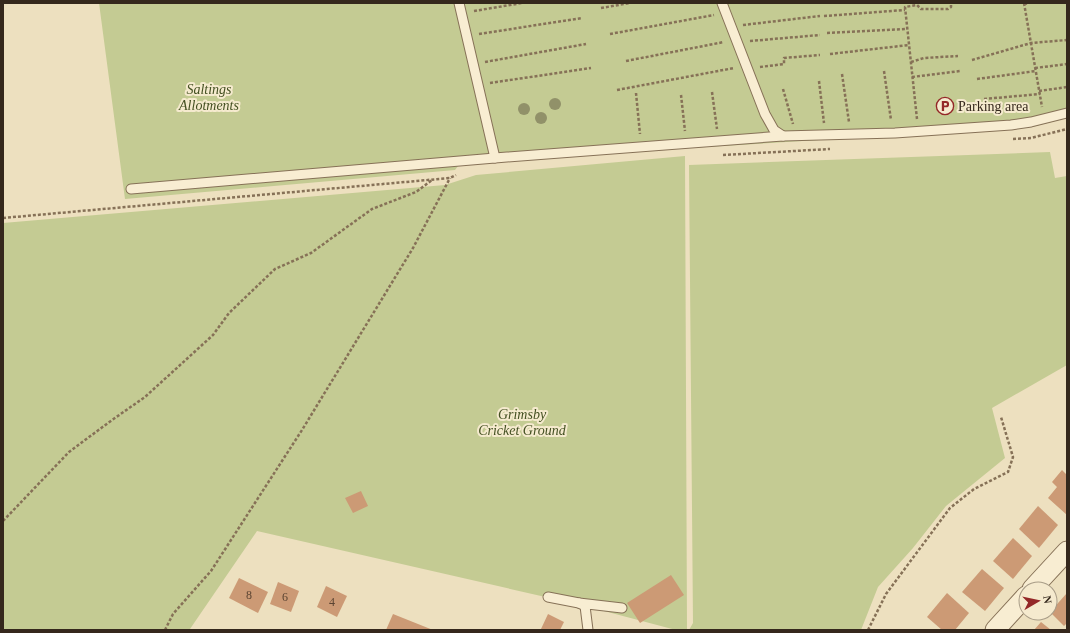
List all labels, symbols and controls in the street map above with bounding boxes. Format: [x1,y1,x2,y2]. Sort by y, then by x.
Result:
park label: Saltings Allotments [178,82,239,113]
parking icon: Parking area [935,96,955,116]
place label: Parking area [958,99,1029,114]
park label: Grimsby Cricket Ground [478,407,567,438]
north arrow [1018,581,1058,621]
house number: 8 [246,588,252,602]
house number: 6 [282,590,288,604]
house number: 4 [329,595,335,609]
text: N [1041,595,1054,604]

